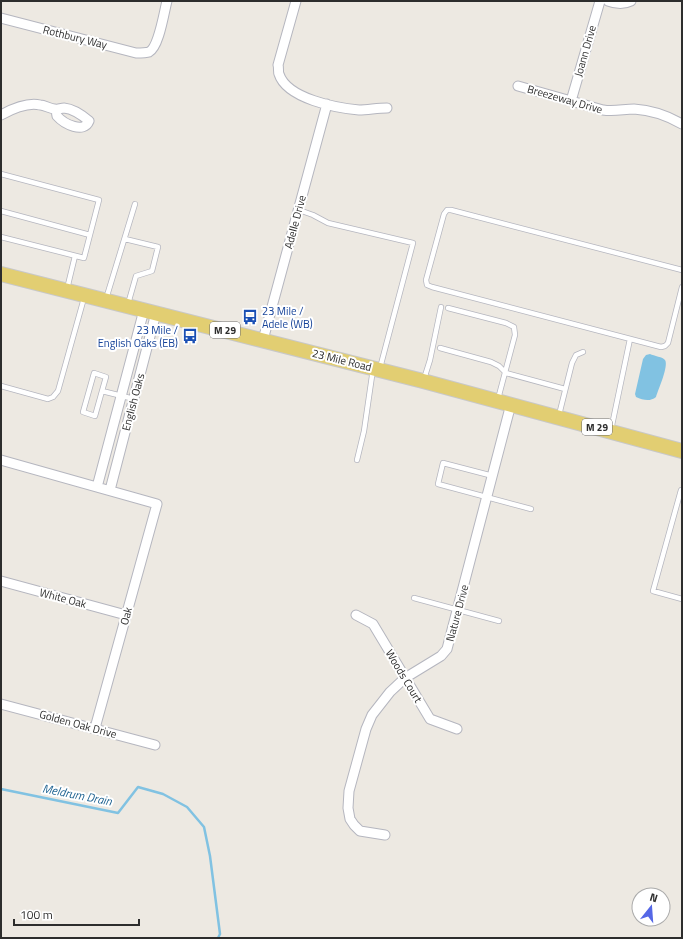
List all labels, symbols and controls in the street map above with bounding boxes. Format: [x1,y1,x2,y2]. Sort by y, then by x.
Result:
street label: Rothbury Way [41,21,109,53]
street label: Joann Drive [570,23,600,79]
street label: Breezeway Drive [525,81,605,118]
street label: Adelle Drive [280,193,310,251]
place label: 23 Mile / Adele (WB) [262,303,313,332]
bus stop icon: 23 Mile / Adele (WB) [241,308,259,326]
place label: 23 Mile / English Oaks (EB) [98,322,178,351]
road number: M 29 [210,322,240,338]
bus stop icon: 23 Mile / English Oaks (EB) [181,327,199,345]
street label: 23 Mile Road [311,345,374,375]
street label: English Oaks [118,371,148,433]
road number: M 29 [582,419,612,435]
street label: Nature Drive [442,582,472,643]
street label: White Oak [38,584,89,612]
street label: Oak [116,605,136,627]
street label: Woods Court [382,646,426,706]
street label: Golden Oak Drive [38,706,119,742]
water label: Meldrum Drain [41,778,115,811]
north arrow [631,887,671,927]
text: N [648,889,660,906]
scale bar [14,901,139,927]
text: 100 m [20,905,53,924]

